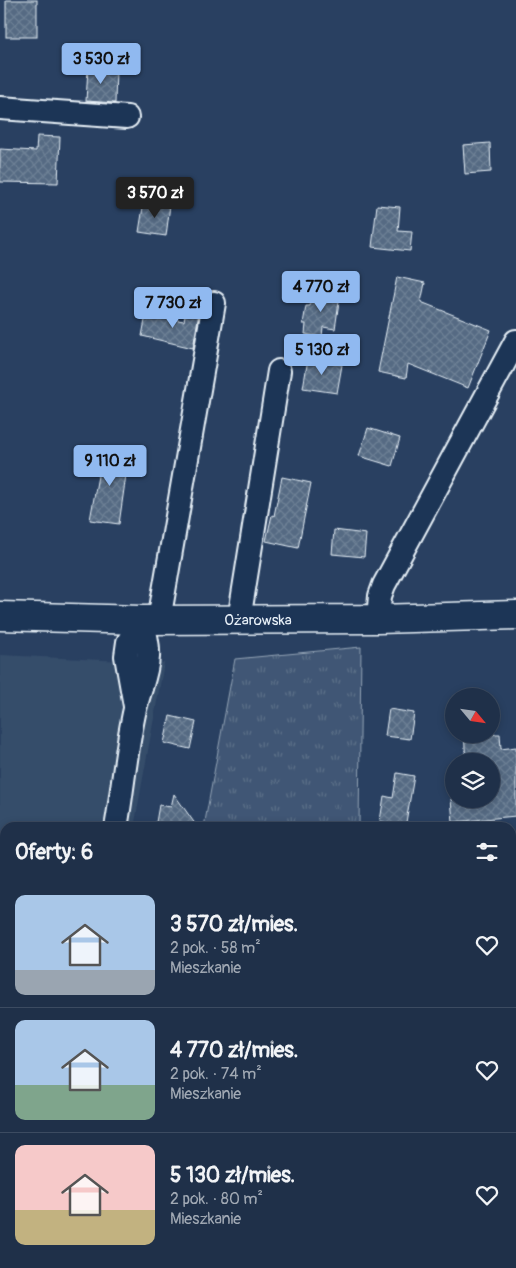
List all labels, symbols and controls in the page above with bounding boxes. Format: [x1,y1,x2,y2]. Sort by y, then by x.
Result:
pin: 3 530 zł [49,42,153,85]
text: 3 530 zł [73,49,129,69]
pin: 3 570 zł [103,176,207,219]
text: 3 570 zł [127,183,183,203]
pin: 4 770 zł [269,270,373,313]
text: 4 770 zł [293,277,349,297]
pin: 7 730 zł [121,286,225,329]
text: 7 730 zł [145,293,201,313]
pin: 5 130 zł [270,334,374,376]
text: 5 130 zł [295,340,349,360]
pin: 9 110 zł [58,444,162,487]
text: 9 110 zł [85,451,135,471]
street label: Ożarowska [224,611,292,630]
north arrow [445,688,500,742]
map controls [445,688,500,808]
button: layers [445,753,500,808]
icon: filters [473,838,501,866]
text: Oferty: 6 [15,839,93,866]
text: 3 570 zł/mies. [170,911,298,938]
icon: home [55,915,115,975]
icon: heart [473,931,501,959]
text: 2 pok. · 58 m² [170,938,261,958]
text: Mieszkanie [170,958,241,978]
text: 4 770 zł/mies. [170,1037,298,1064]
icon: home [55,1040,115,1100]
icon: heart [473,1056,501,1084]
text: 2 pok. · 74 m² [170,1064,262,1084]
text: Mieszkanie [170,1084,241,1104]
text: 5 130 zł/mies. [170,1162,295,1189]
icon: home [55,1165,115,1225]
icon: heart [473,1181,501,1209]
text: 2 pok. · 80 m² [170,1189,263,1209]
text: Mieszkanie [170,1209,241,1229]

